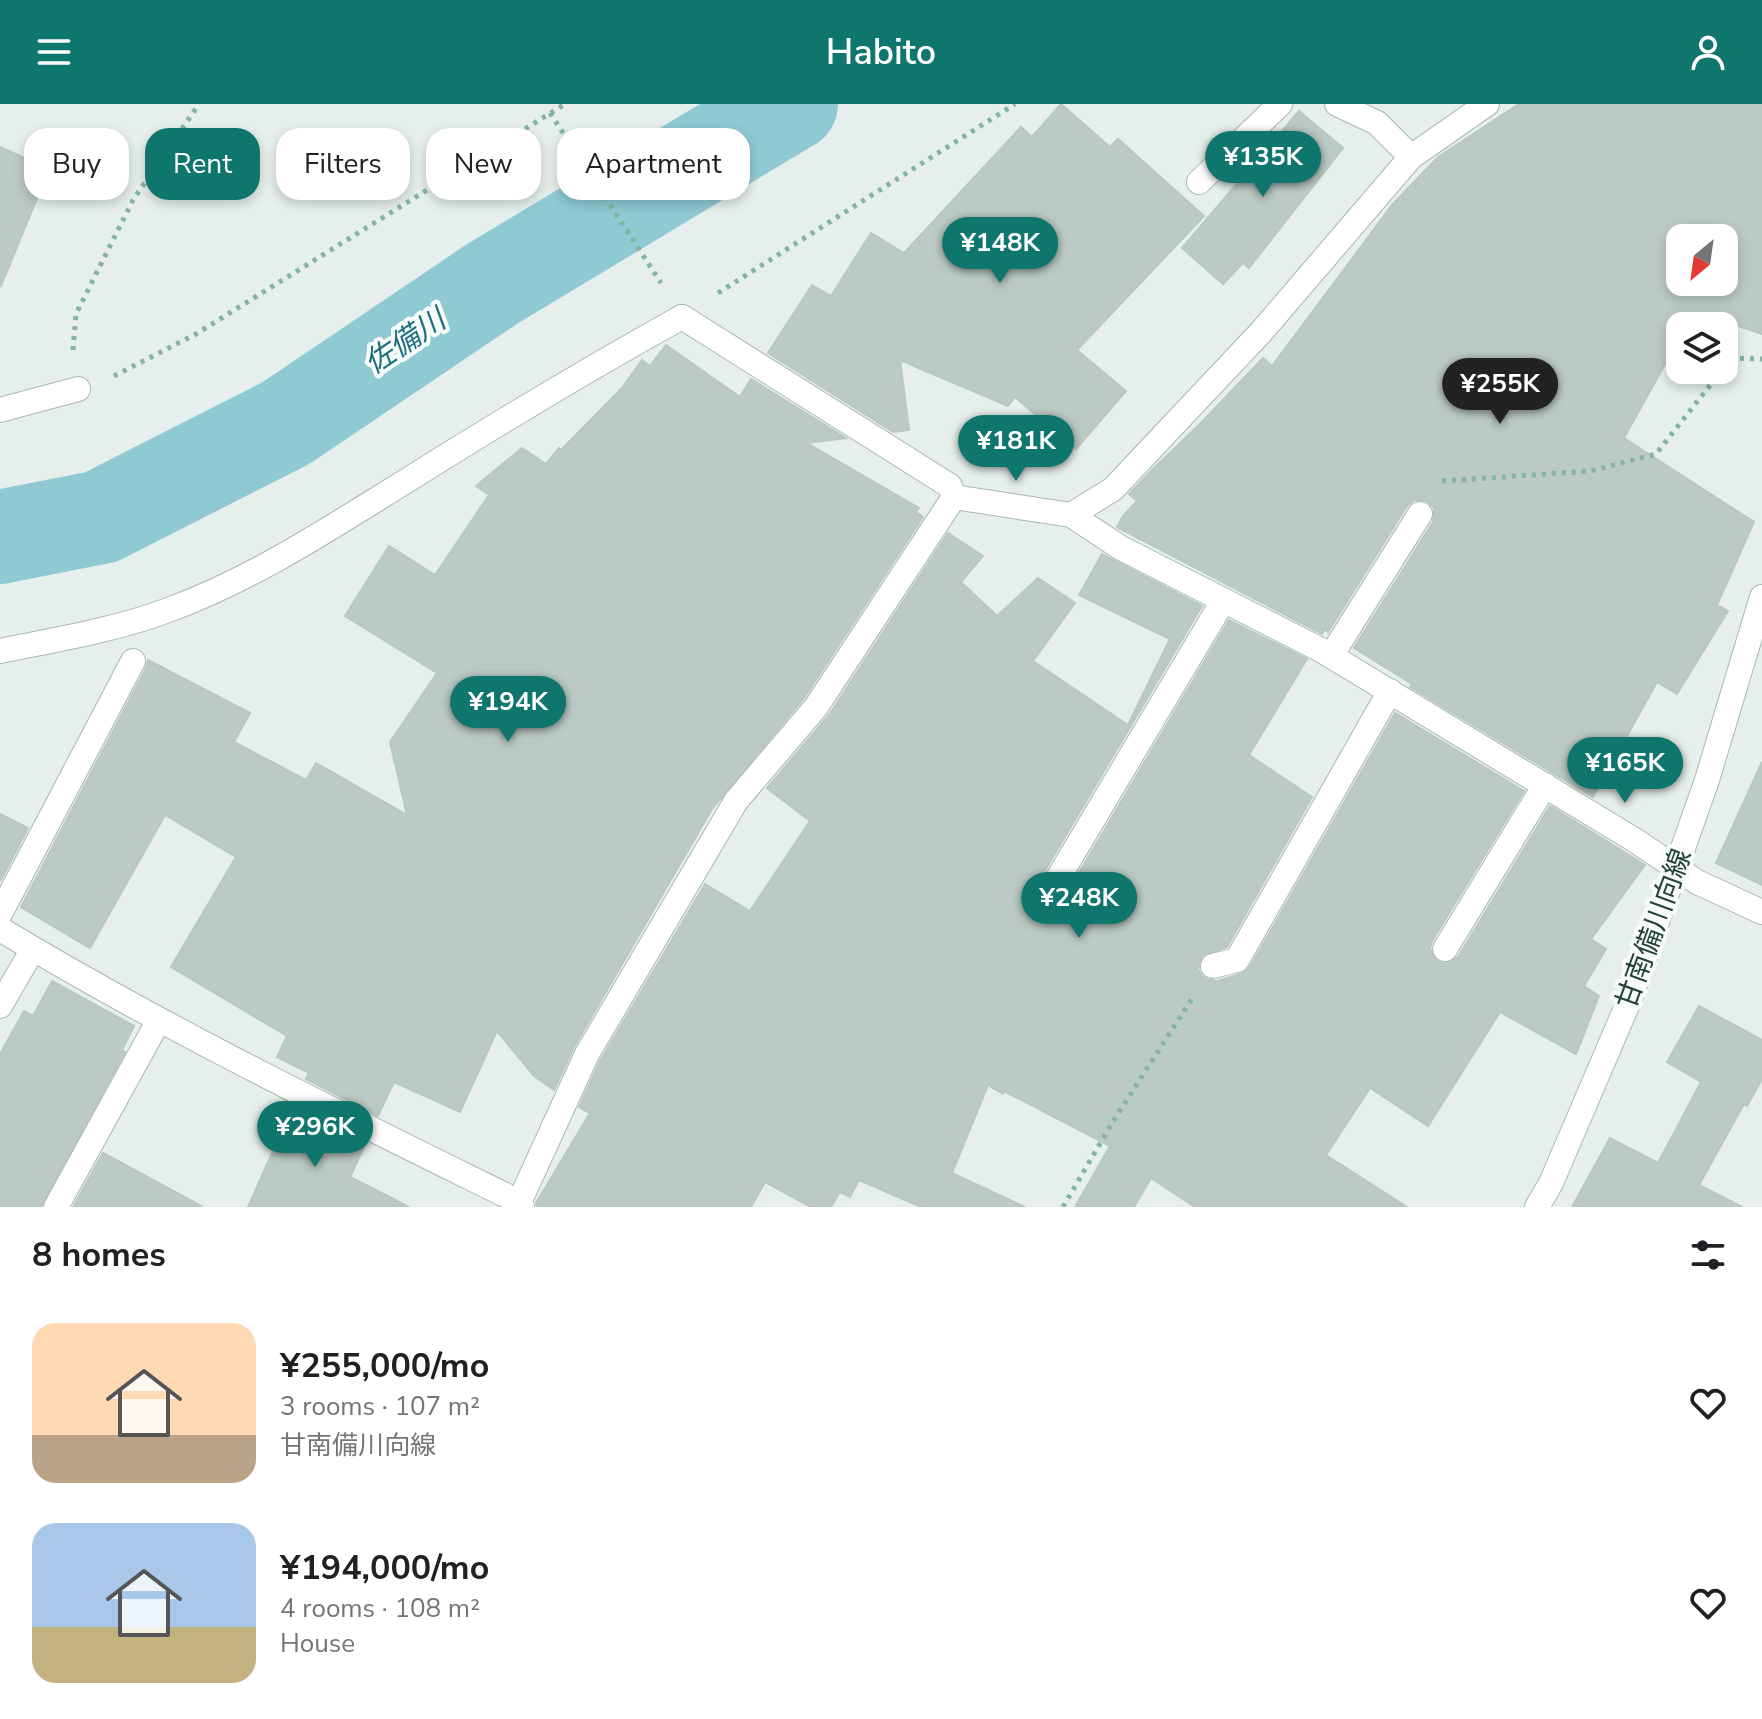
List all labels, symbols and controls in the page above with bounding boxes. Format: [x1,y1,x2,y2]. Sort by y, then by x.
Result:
text: Habito [826,28,936,77]
icon: menu [32,30,76,74]
icon: person [1686,30,1730,74]
chip: Buy [24,128,129,200]
chip: Rent [145,128,260,200]
chip: Filters [276,128,410,200]
chip: New [426,128,541,200]
chip: Apartment [557,128,750,200]
pin: ¥135K [1207,131,1319,199]
text: ¥135K [1223,139,1303,174]
pin: ¥148K [944,217,1056,285]
north arrow [1666,224,1738,296]
map controls [1666,224,1738,384]
text: ¥148K [960,225,1040,260]
water label: 佐備川 [356,298,456,384]
button: layers [1666,312,1738,384]
pin: ¥255K [1444,358,1556,426]
text: ¥255K [1460,366,1540,401]
pin: ¥181K [960,415,1072,483]
text: ¥181K [976,423,1056,458]
pin: ¥194K [452,676,564,744]
text: ¥194K [468,684,548,719]
pin: ¥165K [1569,737,1681,805]
text: ¥165K [1585,745,1665,780]
street label: 甘南備川向線 [1607,844,1701,1014]
pin: ¥248K [1023,872,1135,940]
text: ¥248K [1039,880,1119,915]
pin: ¥296K [259,1101,371,1169]
text: ¥296K [275,1109,355,1144]
text: 8 homes [32,1232,166,1278]
icon: filters [1686,1233,1730,1277]
text: ¥255,000/mo [280,1343,489,1389]
icon: home [96,1355,192,1451]
icon: heart [1686,1381,1730,1425]
text: 3 rooms · 107 m² [280,1389,480,1424]
text: 甘南備川向線 [280,1428,436,1463]
text: ¥194,000/mo [280,1545,489,1591]
icon: home [96,1555,192,1651]
icon: heart [1686,1581,1730,1625]
text: 4 rooms · 108 m² [280,1591,480,1626]
text: House [280,1626,355,1661]

